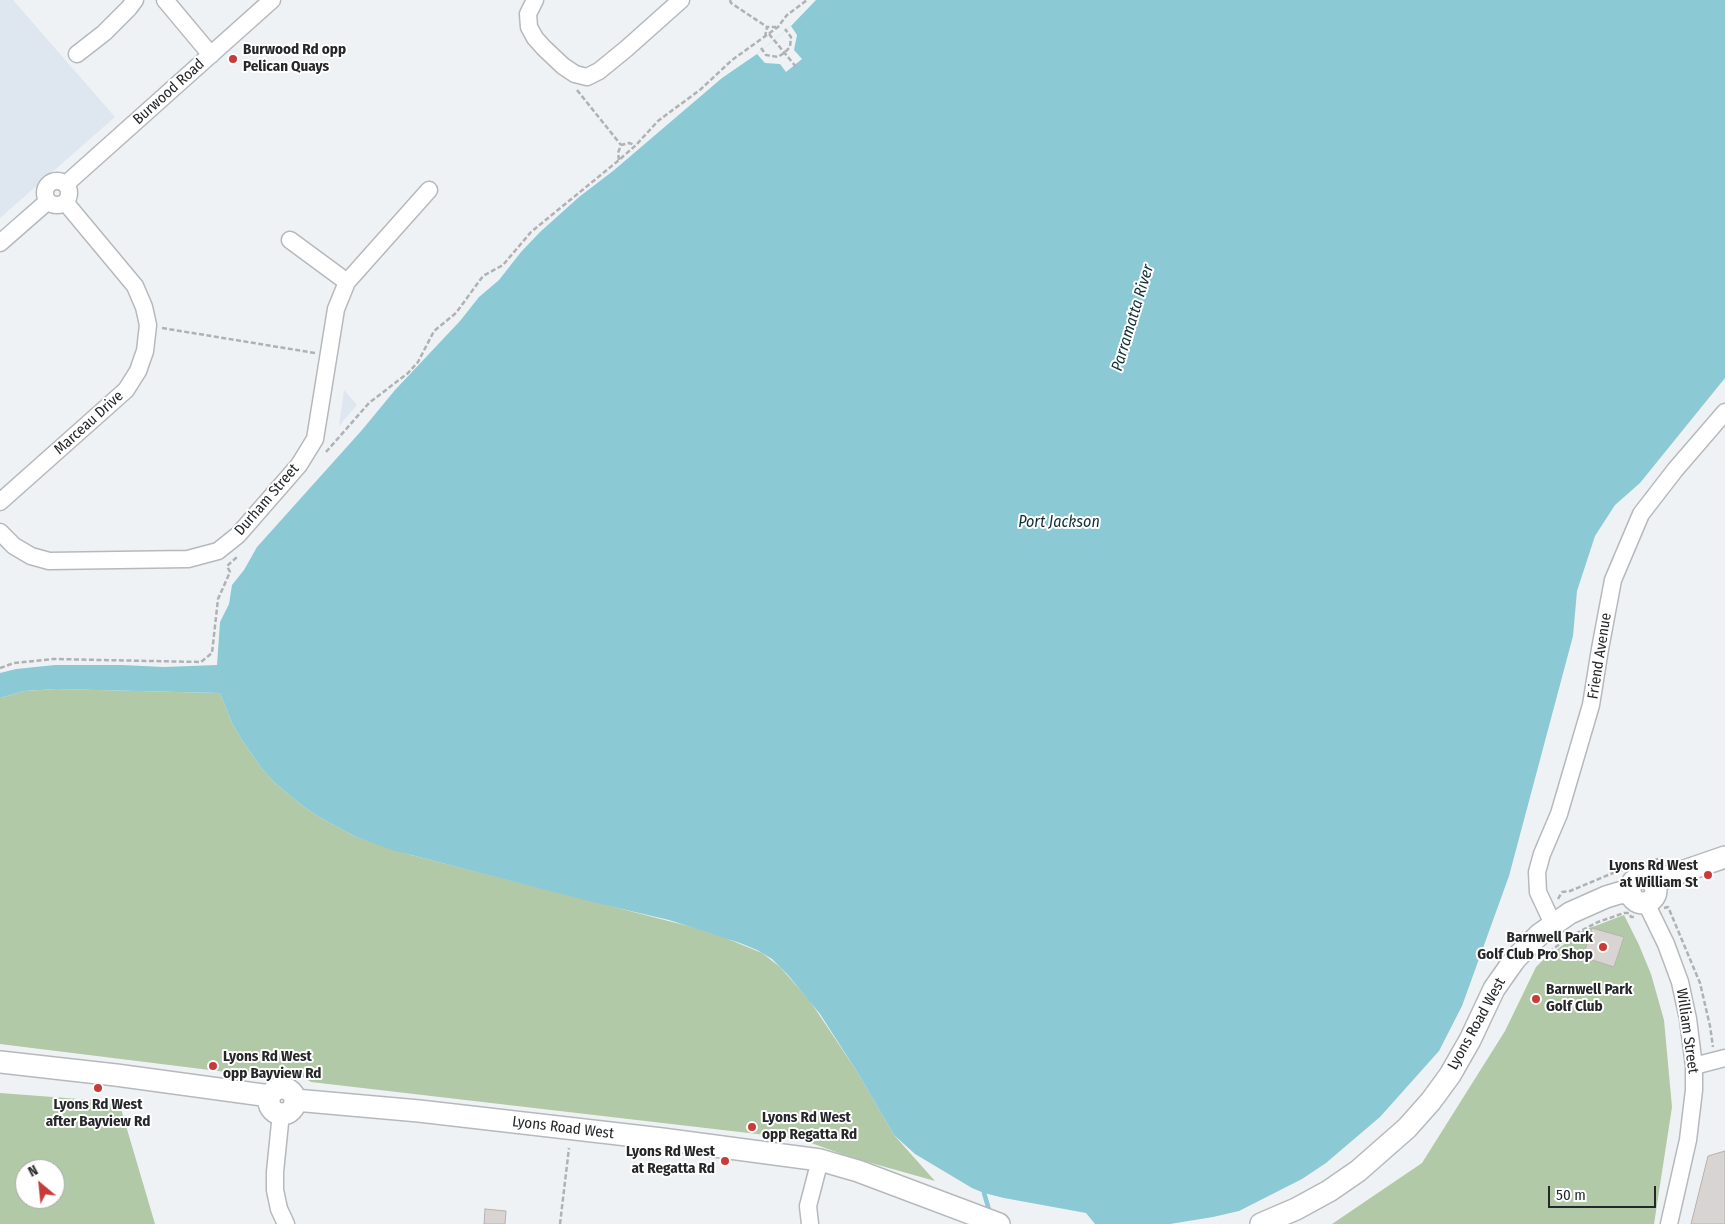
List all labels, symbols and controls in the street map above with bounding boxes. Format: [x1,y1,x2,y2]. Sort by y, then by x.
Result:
place label: Burwood Rd opp Pelican Quays [243,41,346,76]
marker: Burwood Rd opp Pelican Quays [227,53,239,65]
street label: Burwood Road [130,55,208,129]
water label: Parramatta River [1108,262,1158,374]
street label: Marceau Drive [51,387,127,459]
street label: Durham Street [231,461,303,539]
water label: Port Jackson [1018,513,1100,533]
street label: Friend Avenue [1584,612,1616,700]
place label: Lyons Rd West at William St [1609,857,1698,892]
marker: Lyons Rd West at William St [1702,869,1714,881]
place label: Barnwell Park Golf Club Pro Shop [1477,929,1593,964]
marker: Barnwell Park Golf Club Pro Shop [1597,941,1609,953]
street label: Lyons Road West [1444,975,1510,1073]
place label: Barnwell Park Golf Club [1546,981,1632,1016]
street label: William Street [1672,987,1702,1075]
marker: Barnwell Park Golf Club [1530,993,1542,1005]
place label: Lyons Rd West opp Bayview Rd [223,1048,322,1083]
marker: Lyons Rd West opp Bayview Rd [207,1060,219,1072]
marker: Lyons Rd West after Bayview Rd [92,1082,104,1094]
place label: Lyons Rd West after Bayview Rd [46,1096,150,1131]
place label: Lyons Rd West opp Regatta Rd [762,1109,857,1144]
street label: Lyons Road West [511,1113,615,1143]
marker: Lyons Rd West opp Regatta Rd [746,1121,758,1133]
place label: Lyons Rd West at Regatta Rd [626,1143,715,1178]
marker: Lyons Rd West at Regatta Rd [719,1155,731,1167]
north arrow [15,1159,65,1209]
text: N [25,1162,41,1181]
scale bar [1550,1176,1658,1208]
text: 50 m [1556,1186,1586,1204]

